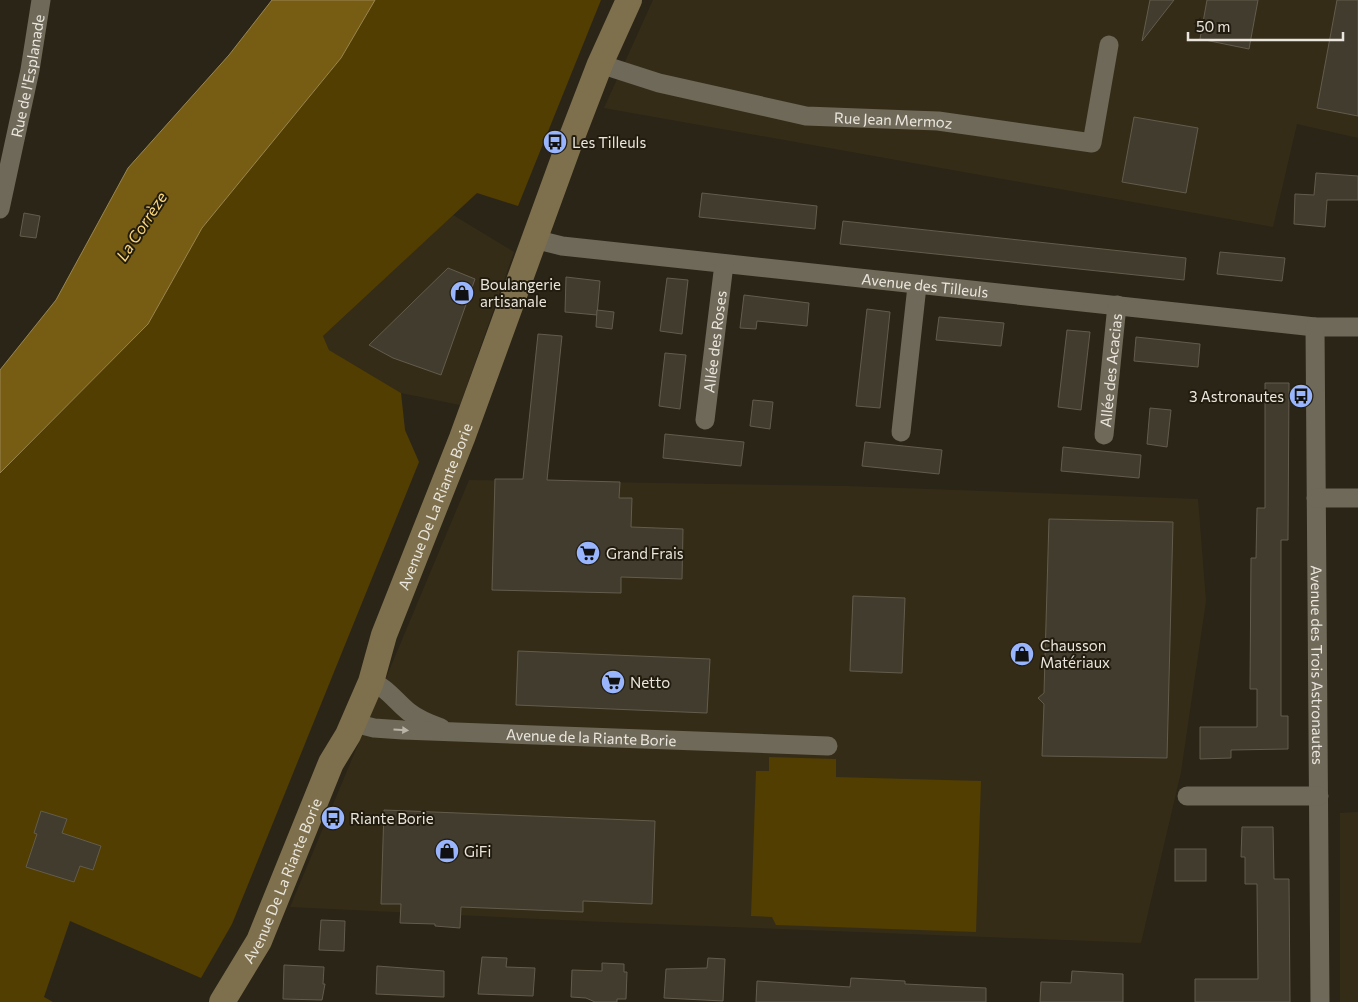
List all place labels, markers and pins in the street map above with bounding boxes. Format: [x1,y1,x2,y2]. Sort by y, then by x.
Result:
bus stop icon: Les Tilleuls [542,129,568,155]
place label: Les Tilleuls [572,133,646,151]
place label: Boulangerie artisanale [480,275,561,310]
shop icon: Boulangerie artisanale [449,280,475,306]
bus stop icon: 3 Astronautes [1288,383,1314,409]
place label: 3 Astronautes [1189,387,1284,405]
supermarket icon: Grand Frais [575,540,601,566]
place label: Grand Frais [606,544,684,562]
place label: Chausson Matériaux [1040,636,1110,671]
shop icon: Chausson Matériaux [1009,641,1035,667]
supermarket icon: Netto [600,669,626,695]
place label: Netto [630,673,670,691]
bus stop icon: Riante Borie [320,805,346,831]
place label: Riante Borie [350,809,434,827]
shop icon: GiFi [434,838,460,864]
place label: GiFi [464,842,491,860]

